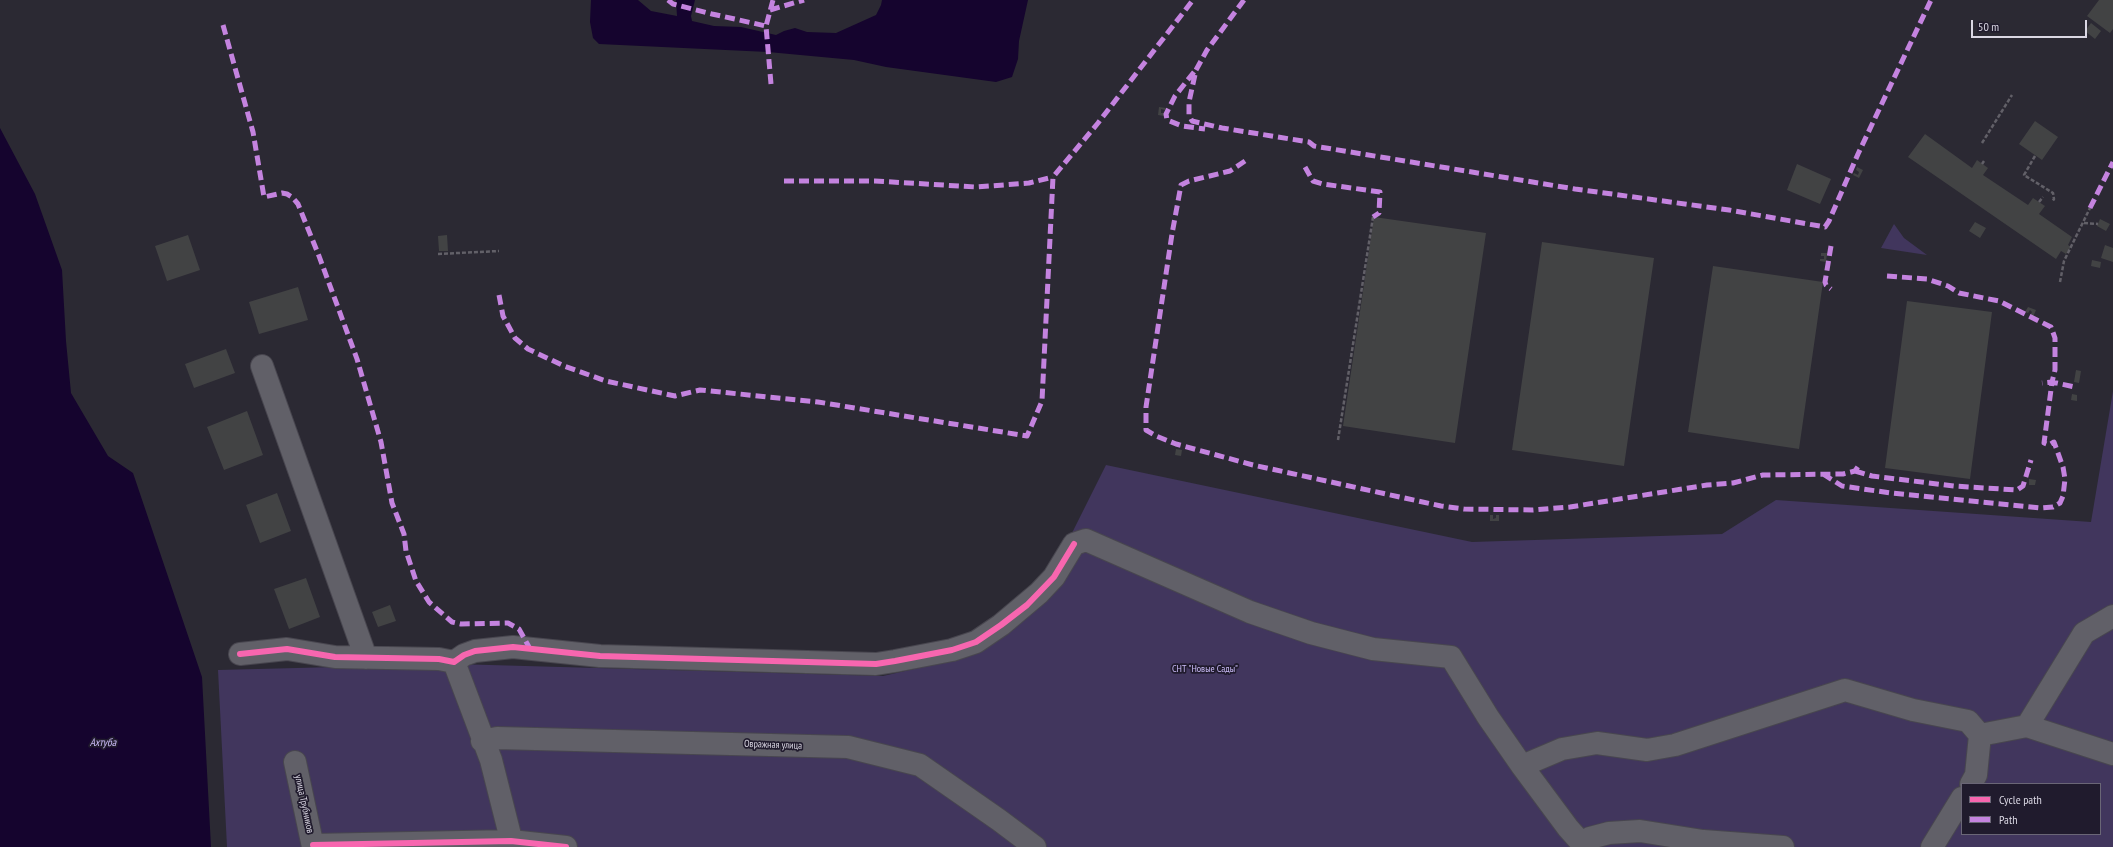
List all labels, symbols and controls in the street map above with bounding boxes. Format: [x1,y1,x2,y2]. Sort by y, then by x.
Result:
scale bar [1973,12,2089,38]
text: 50 m [1978,19,1999,34]
park label: СНТ "Новые Сады" [1172,663,1238,675]
water label: Ахтуба [90,736,116,750]
street label: Овражная улица [744,738,802,752]
street label: улица Трубников [292,774,316,834]
legend [1961,783,2101,835]
text: Cycle path [1999,792,2042,807]
text: Path [1999,812,2017,827]

